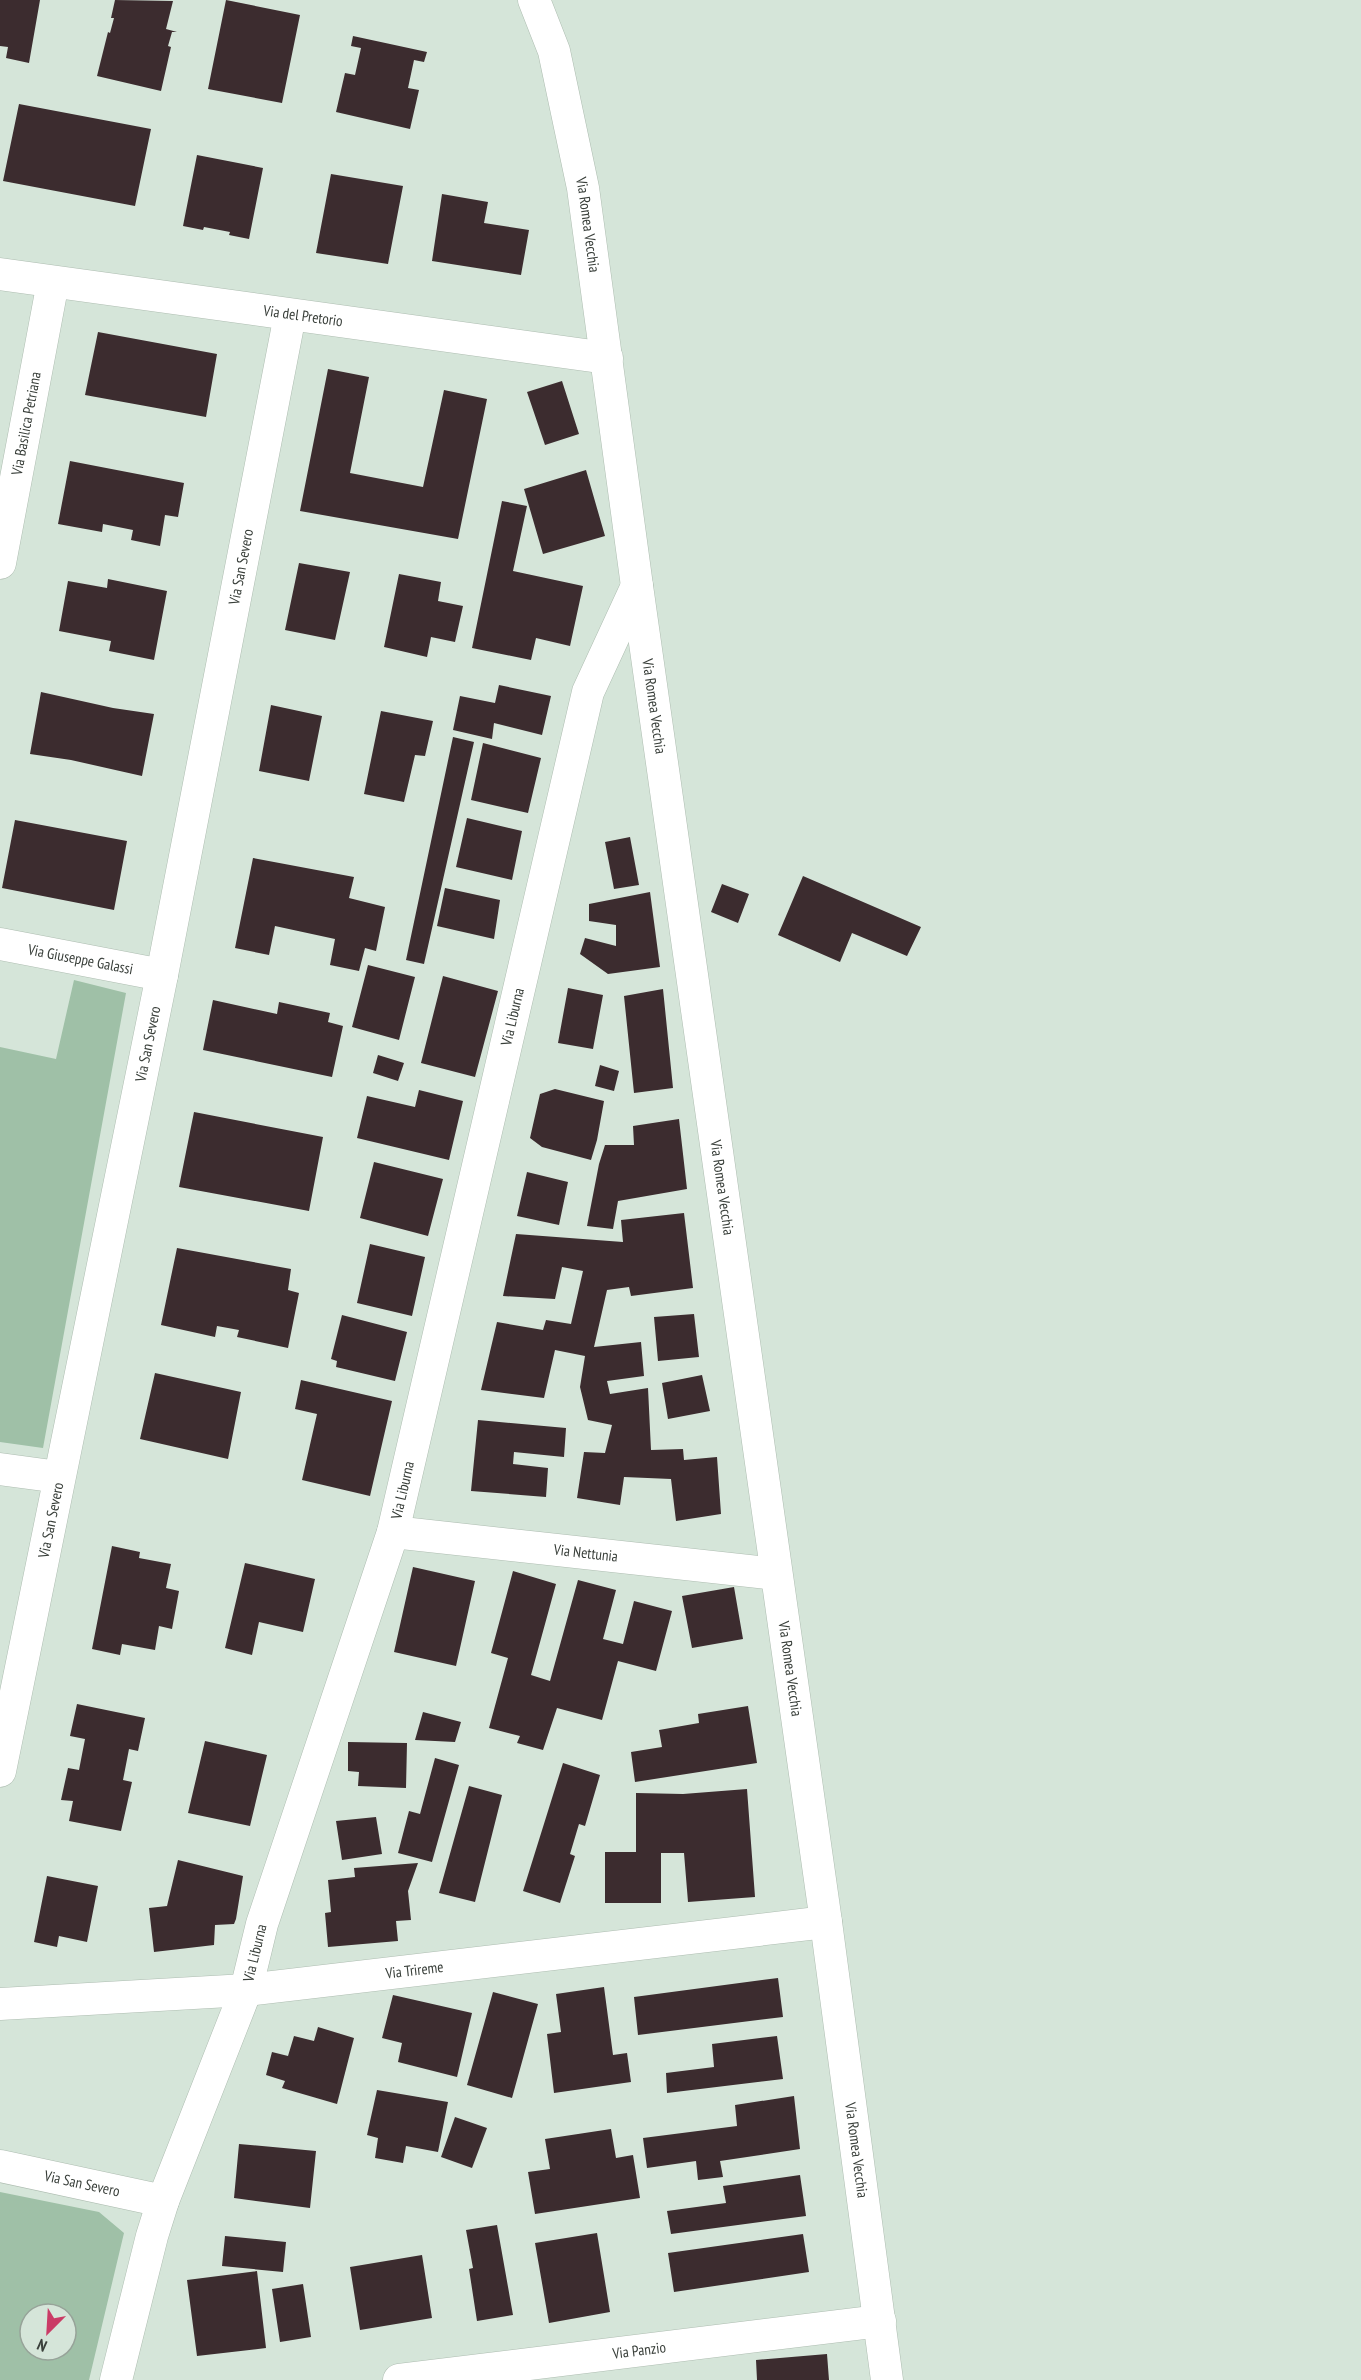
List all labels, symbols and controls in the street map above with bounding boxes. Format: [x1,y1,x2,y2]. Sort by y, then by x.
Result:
street label: Via Romea Vecchia [572,174,604,274]
street label: Via del Pretorio [261,300,344,330]
street label: Via Basilica Petriana [7,370,45,478]
street label: Via San Severo [224,527,257,607]
street label: Via Romea Vecchia [638,656,671,755]
street label: Via Giuseppe Galassi [25,939,135,978]
street label: Via Liburna [496,986,528,1048]
street label: Via San Severo [130,1004,164,1084]
street label: Via Romea Vecchia [706,1138,739,1236]
street label: Via Liburna [386,1459,418,1522]
street label: Via San Severo [33,1481,68,1560]
street label: Via Nettunia [552,1540,619,1566]
street label: Via Romea Vecchia [774,1619,807,1718]
street label: Via Liburna [238,1922,271,1985]
street label: Via Trireme [383,1957,444,1983]
street label: Via Romea Vecchia [841,2100,873,2199]
street label: Via San Severo [42,2166,122,2200]
north arrow [18,2302,78,2362]
text: N [34,2335,50,2357]
street label: Via Panzio [610,2337,667,2363]

